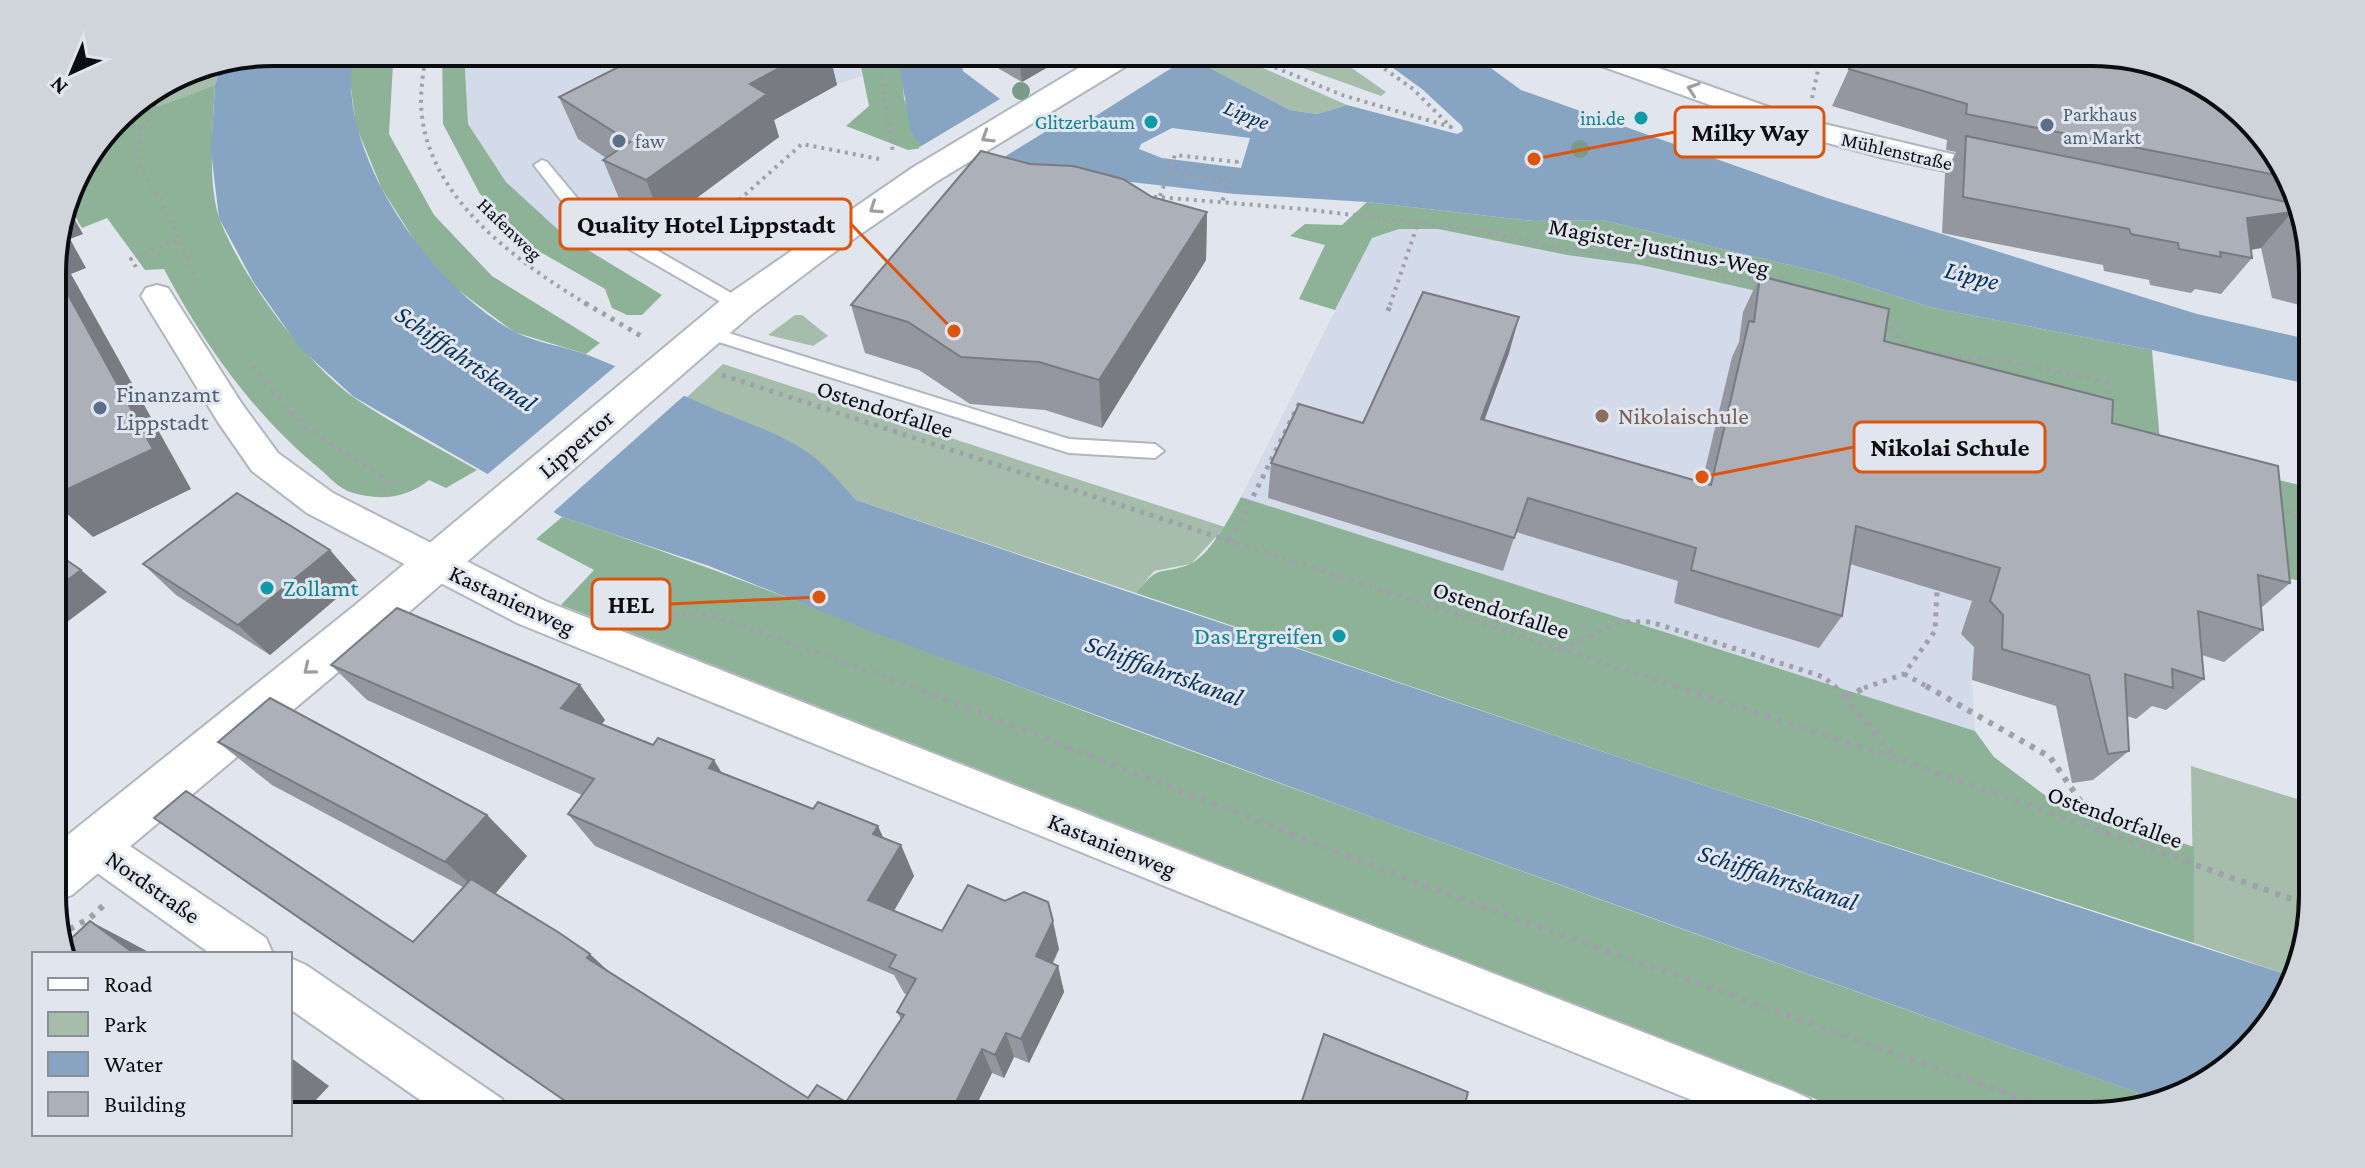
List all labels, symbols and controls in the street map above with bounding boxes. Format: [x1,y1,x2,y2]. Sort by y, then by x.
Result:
north arrow [32,32,112,112]
text: N [44,72,73,100]
one-way arrow [1687,83,1701,99]
water label: Lippe [1221,94,1274,135]
place label: Parkhaus am Markt [2063,103,2141,148]
place label: ini.de [1580,107,1625,129]
callout: Milky Way [1675,107,1824,157]
marker: ini.de [1632,109,1650,127]
place label: Glitzerbaum [1035,111,1135,133]
marker: Glitzerbaum [1142,113,1160,131]
marker: Parkhaus am Markt [2038,116,2056,134]
text: Milky Way [1691,118,1809,147]
one-way arrow [981,127,996,142]
street label: Mühlenstraße [1839,128,1955,174]
place label: faw [635,130,665,152]
marker: faw [610,132,628,150]
street label: Hafenweg [473,193,547,266]
one-way arrow [869,198,884,213]
callout: Quality Hotel Lippstadt [560,199,851,249]
text: Quality Hotel Lippstadt [577,210,836,239]
street label: Magister-Justinus-Weg [1547,212,1772,281]
water label: Lippe [1942,255,2002,296]
water label: Schifffahrtskanal [390,299,542,418]
street label: Ostendorfallee [814,374,957,443]
place label: Finanzamt Lippstadt [116,380,220,435]
marker: Finanzamt Lippstadt [91,399,109,417]
place label: Nikolaischule [1618,402,1749,429]
street label: Lippertor [533,403,619,484]
marker: Nikolaischule [1593,407,1611,425]
callout: Nikolai Schule [1854,422,2045,472]
text: Nikolai Schule [1870,433,2030,462]
street label: Kastanienweg [445,559,580,641]
place label: Zollamt [283,574,359,601]
street label: Ostendorfallee [1430,575,1573,644]
marker: Zollamt [258,579,276,597]
callout: HEL [592,579,670,629]
text: HEL [608,590,654,619]
place label: Das Ergreifen [1194,622,1323,649]
marker: Das Ergreifen [1330,627,1348,645]
water label: Schifffahrtskanal [1081,629,1247,713]
one-way arrow [304,659,319,674]
street label: Ostendorfallee [2044,780,2186,853]
street label: Kastanienweg [1044,807,1180,883]
water label: Schifffahrtskanal [1695,838,1862,917]
street label: Nordstraße [101,844,206,929]
legend [32,952,292,1136]
text: Road [104,970,153,997]
text: Park [104,1010,147,1037]
text: Water [104,1050,163,1077]
text: Building [104,1090,186,1117]

